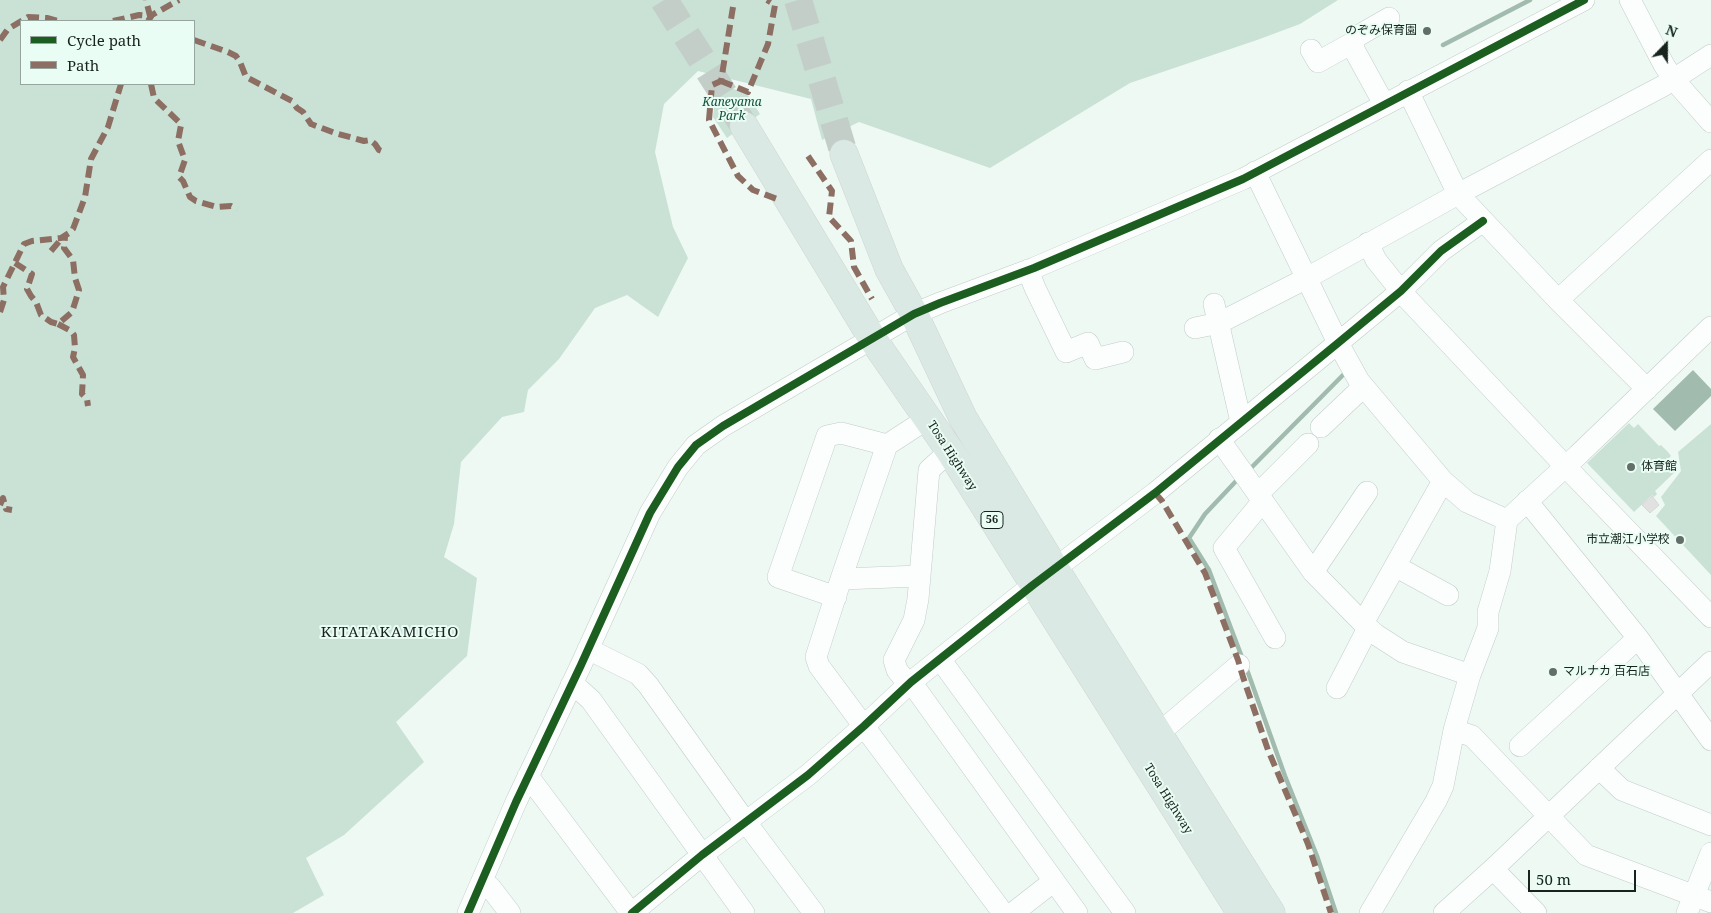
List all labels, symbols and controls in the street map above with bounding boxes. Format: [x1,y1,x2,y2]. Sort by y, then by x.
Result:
legend [20,20,195,85]
north arrow [1641,20,1691,70]
text: N [1663,20,1680,42]
place label: のぞみ保育園 [1345,24,1417,38]
marker: のぞみ保育園 [1421,25,1433,37]
text: Cycle path [67,30,141,50]
text: Path [67,55,99,75]
park label: Kaneyama Park [702,96,762,124]
street label: Tosa Highway [924,419,980,493]
place label: 体育館 [1641,460,1677,474]
marker: 体育館 [1625,461,1637,473]
road number: 56 [981,512,1003,528]
place label: 市立潮江小学校 [1586,533,1670,547]
marker: 市立潮江小学校 [1674,534,1686,546]
district label: KITATAKAMICHO [319,624,461,642]
place label: マルナカ 百石店 [1563,665,1650,679]
marker: マルナカ 百石店 [1547,666,1559,678]
street label: Tosa Highway [1141,761,1195,837]
scale bar [1531,860,1638,892]
text: 50 m [1536,869,1571,889]

